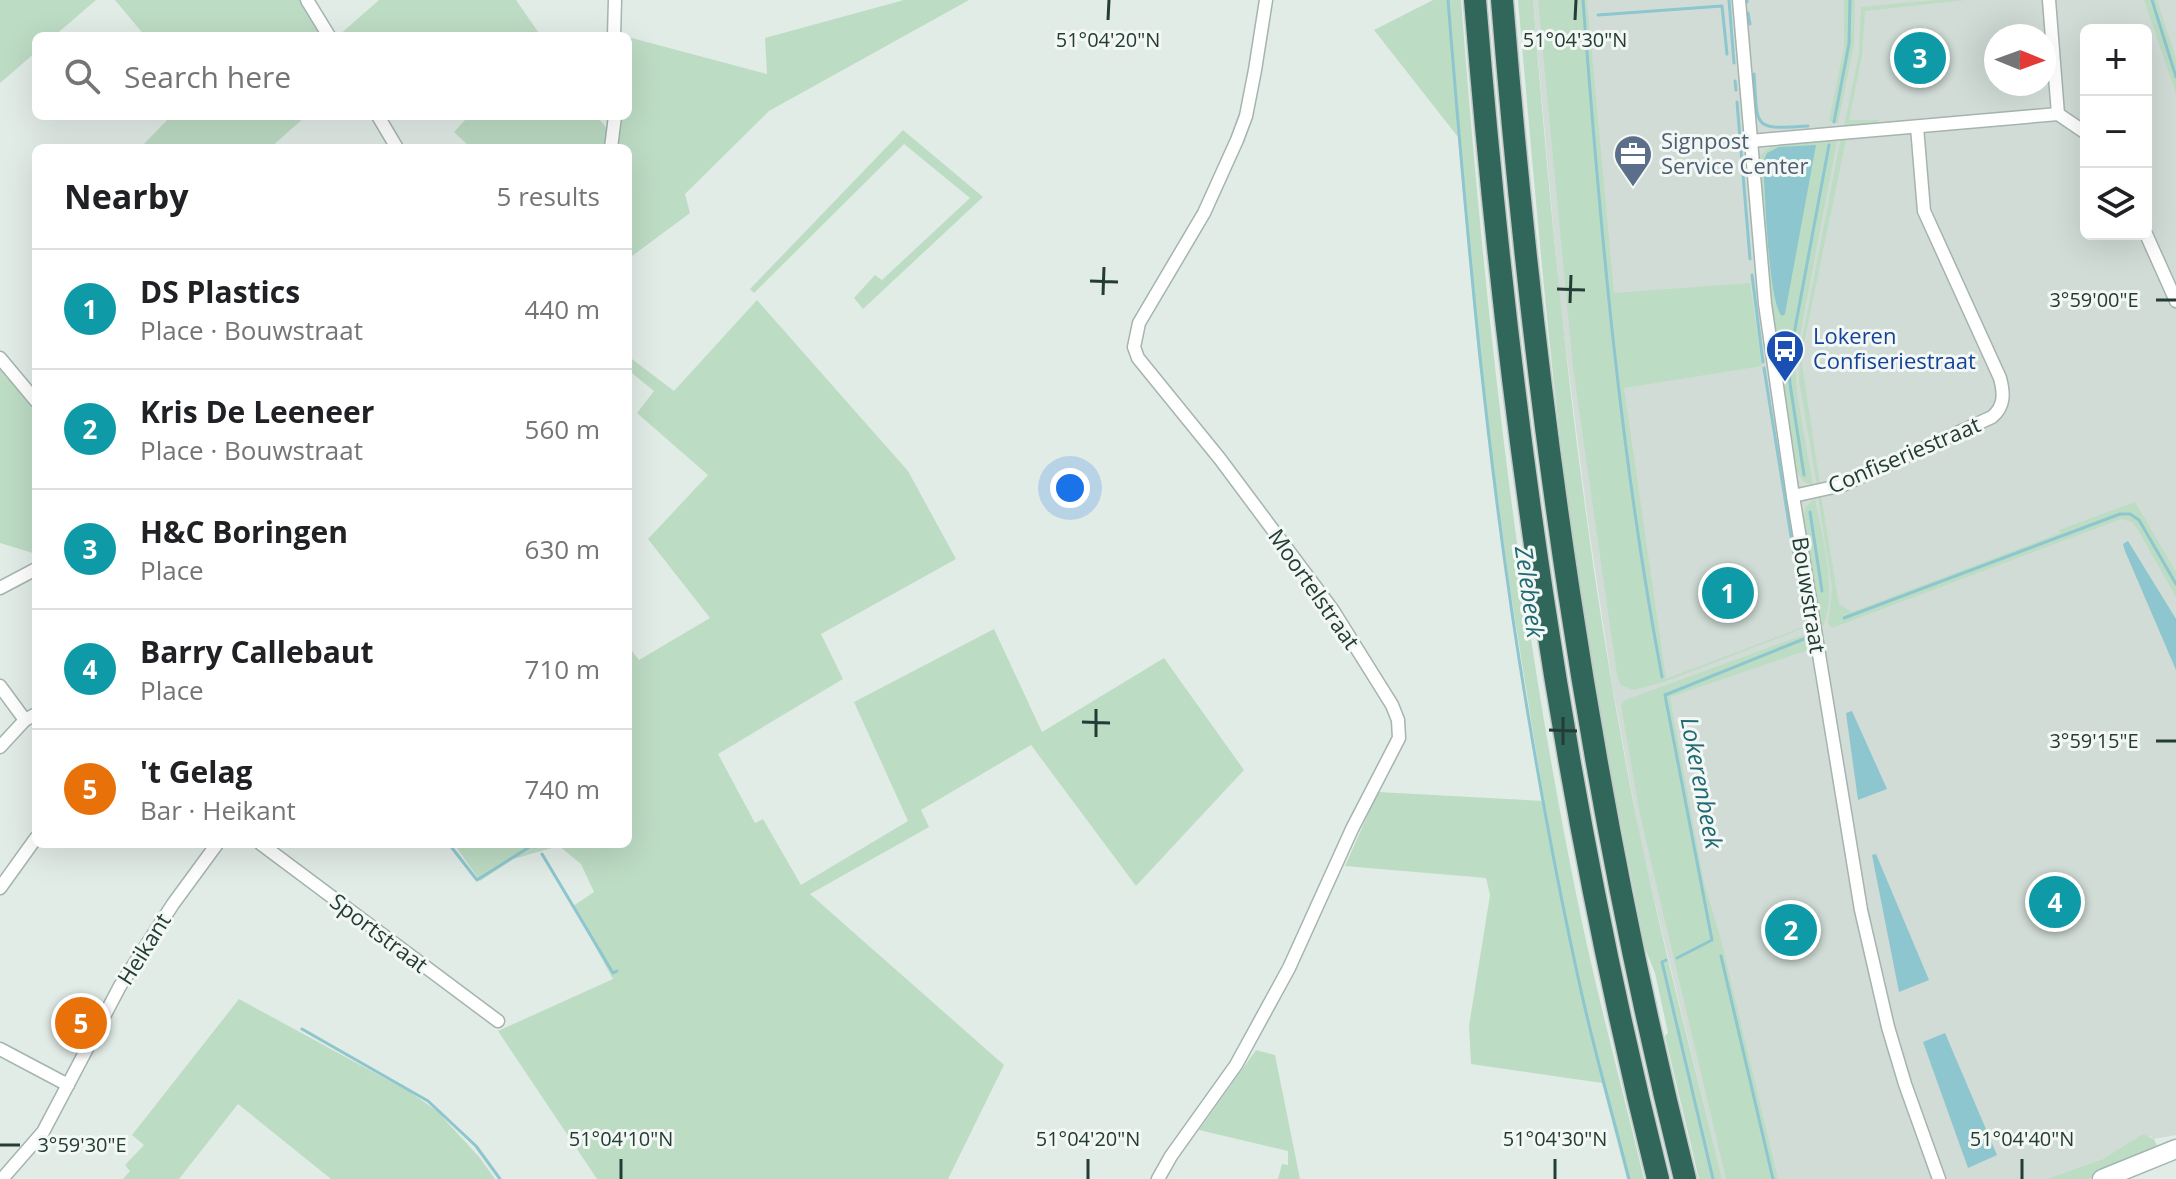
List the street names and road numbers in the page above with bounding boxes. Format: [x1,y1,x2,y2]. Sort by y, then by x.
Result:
street label: Confiseriestraat [1823,408,1985,500]
street label: Moortelstraat [1262,522,1368,655]
street label: Bouwstraat [1786,534,1834,655]
street label: Sportstraat [325,886,435,979]
street label: Heikant [109,907,177,990]

